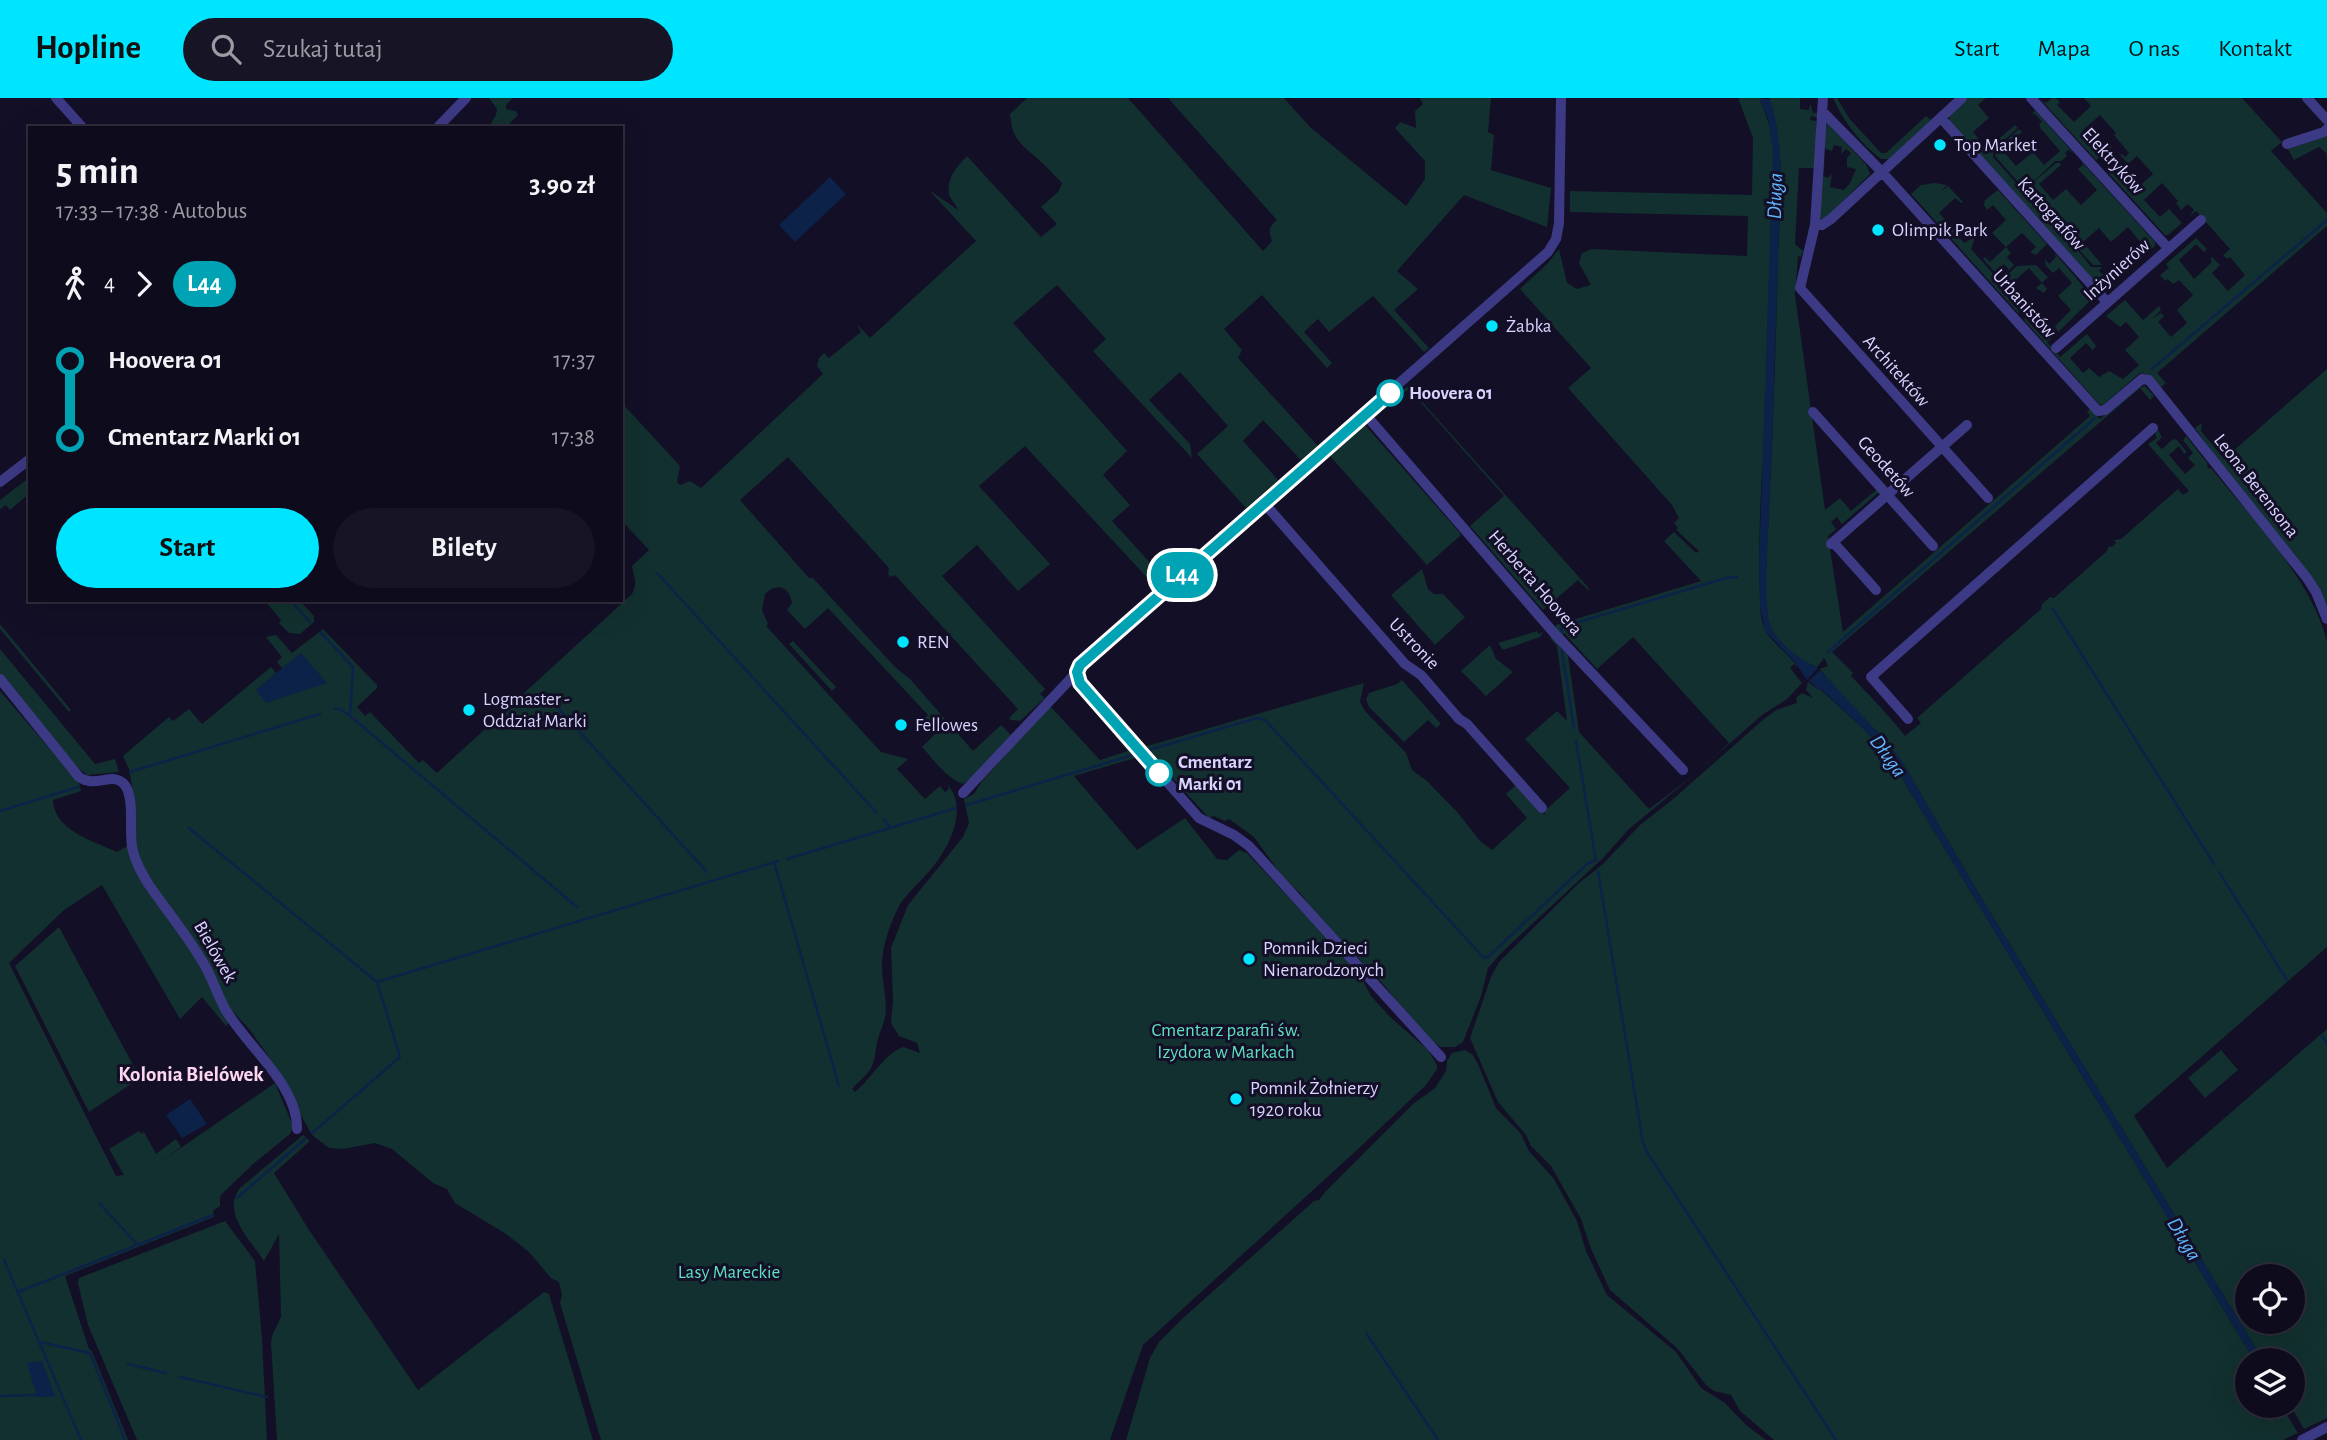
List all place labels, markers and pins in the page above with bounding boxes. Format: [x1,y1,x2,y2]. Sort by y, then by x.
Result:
place label: Top Market [1954,136,2037,155]
marker: Top Market [1932,137,1948,153]
place label: Olimpik Park [1892,221,1988,240]
marker: Olimpik Park [1870,222,1886,238]
place label: Żabka [1506,316,1552,336]
marker: Żabka [1484,318,1500,334]
marker: Hoovera 01 [1377,380,1403,406]
place label: Hoovera 01 [1409,384,1493,403]
place label: REN [917,633,950,652]
marker: REN [895,634,911,650]
place label: Logmaster - Oddział Marki [483,690,587,731]
marker: Logmaster - Oddział Marki [461,702,477,718]
place label: Fellowes [915,716,978,735]
marker: Fellowes [893,717,909,733]
place label: Cmentarz Marki 01 [1178,753,1252,794]
marker: Cmentarz Marki 01 [1146,760,1172,786]
place label: Pomnik Dzieci Nienarodzonych [1263,939,1384,980]
marker: Pomnik Dzieci Nienarodzonych [1241,951,1257,967]
place label: Pomnik Żołnierzy 1920 roku [1250,1078,1378,1120]
marker: Pomnik Żołnierzy 1920 roku [1228,1091,1244,1107]

